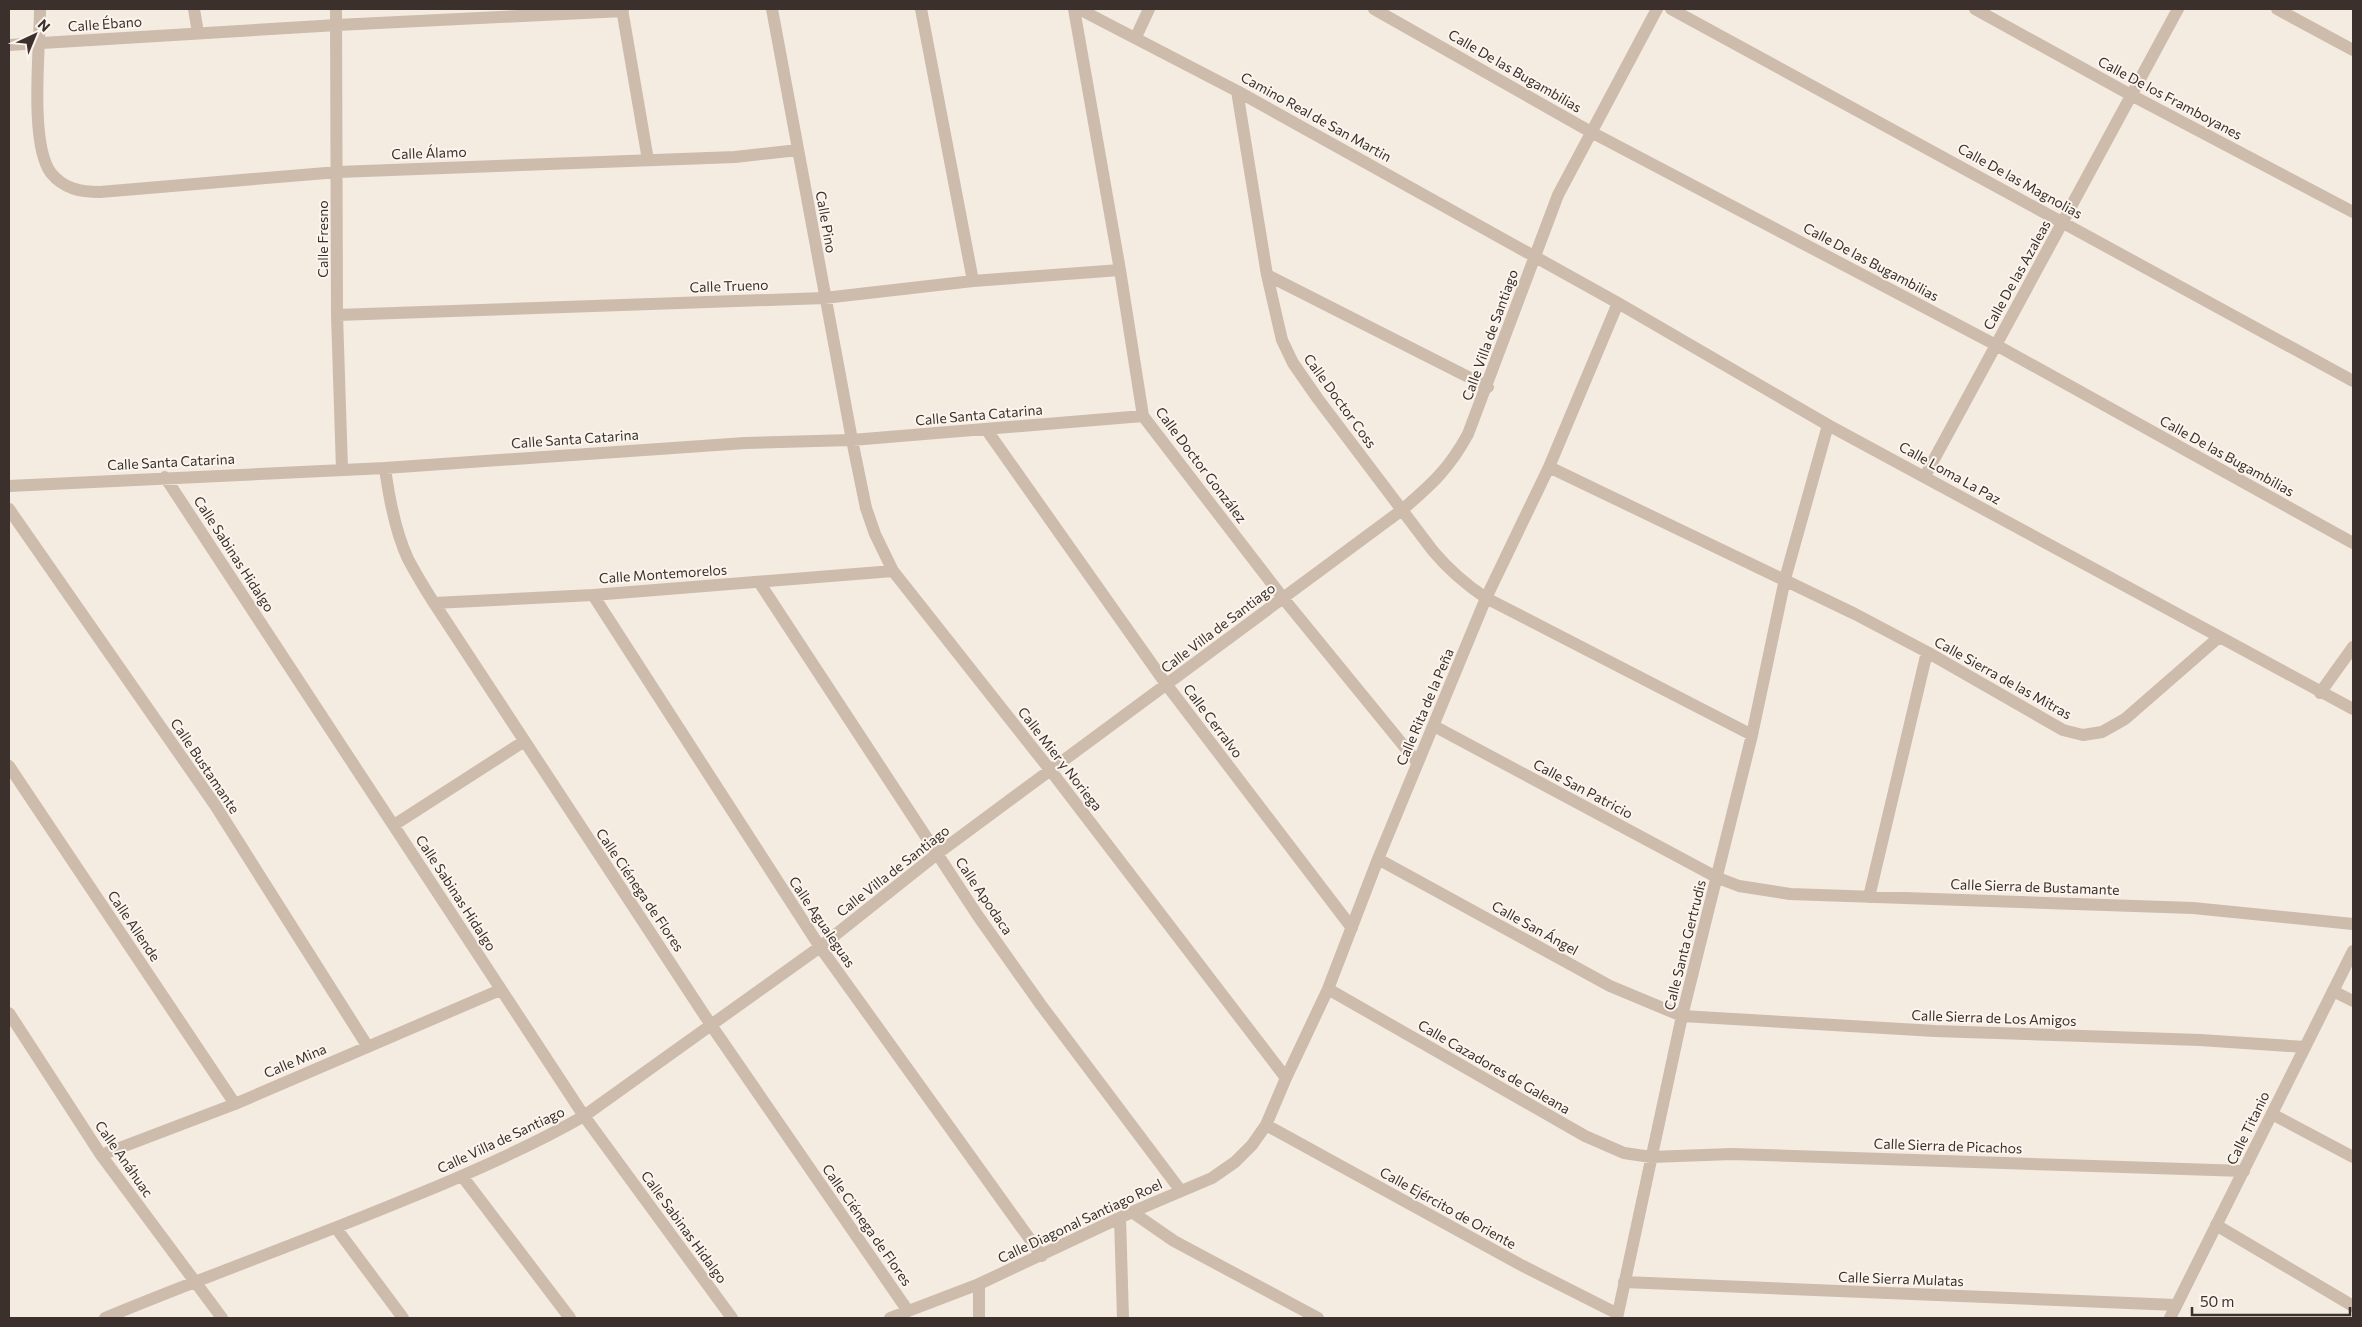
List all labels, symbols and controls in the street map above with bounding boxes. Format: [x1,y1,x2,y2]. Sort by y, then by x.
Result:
north arrow [10,10,60,60]
street label: Calle Ébano [67,12,143,35]
text: N [35,16,54,35]
street label: Calle De las Bugambilias [1446,25,1585,116]
street label: Calle De los Framboyanes [2095,52,2245,143]
street label: Camino Real de San Martin [1238,68,1395,165]
street label: Calle De las Magnolias [1955,139,2086,222]
street label: Calle Álamo [391,143,467,162]
street label: Calle Pino [813,189,840,254]
street label: Calle Fresno [314,200,331,278]
street label: Calle De las Azaleas [1979,217,2054,333]
street label: Calle De las Bugambilias [1801,219,1942,305]
street label: Calle Villa de Santiago [1458,267,1521,403]
street label: Calle Trueno [689,276,769,295]
street label: Calle Doctor Coss [1300,350,1380,451]
street label: Calle Santa Catarina [915,400,1043,429]
street label: Calle Doctor González [1152,403,1251,526]
street label: Calle De las Bugambilias [2157,412,2297,500]
street label: Calle Santa Catarina [511,426,639,451]
street label: Calle Loma La Paz [1896,438,2004,508]
street label: Calle Santa Catarina [107,450,235,473]
street label: Calle Sabinas Hidalgo [191,493,278,615]
street label: Calle Montemorelos [598,561,728,586]
street label: Calle Villa de Santiago [1157,579,1278,676]
street label: Calle Sierra de las Mitras [1932,633,2075,722]
street label: Calle Rita de la Peña [1392,646,1457,768]
street label: Calle Cerralvo [1180,680,1247,761]
street label: Calle Mier y Noriega [1015,703,1106,814]
street label: Calle Bustamante [167,715,243,816]
street label: Calle San Patricio [1531,755,1636,822]
street label: Calle Villa de Santiago [833,821,953,920]
street label: Calle Ciénega de Flores [593,825,688,954]
street label: Calle Sabinas Hidalgo [413,832,500,954]
street label: Calle Apodaca [952,854,1017,938]
street label: Calle Agualeguas [786,873,859,970]
street label: Calle Sierra de Bustamante [1950,875,2120,898]
street label: Calle Santa Gertrudis [1660,878,1709,1012]
street label: Calle Allende [105,887,164,964]
street label: Calle San Ángel [1489,897,1582,958]
street label: Calle Sierra de Los Amigos [1911,1006,2077,1029]
street label: Calle Cazadores de Galeana [1415,1016,1573,1117]
street label: Calle Mina [261,1040,329,1081]
street label: Calle Titanio [2222,1088,2273,1167]
street label: Calle Villa de Santiago [434,1103,567,1177]
street label: Calle Anáhuac [92,1117,157,1200]
street label: Calle Sierra de Picachos [1873,1134,2023,1157]
street label: Calle Ciénega de Flores [819,1161,916,1289]
street label: Calle Ejército de Oriente [1377,1163,1519,1252]
street label: Calle Sabinas Hidalgo [638,1167,731,1286]
street label: Calle Diagonal Santiago Roel [995,1175,1165,1266]
street label: Calle Sierra Mulatas [1838,1268,1964,1289]
scale bar [2192,1284,2350,1316]
text: 50 m [2200,1292,2234,1310]

